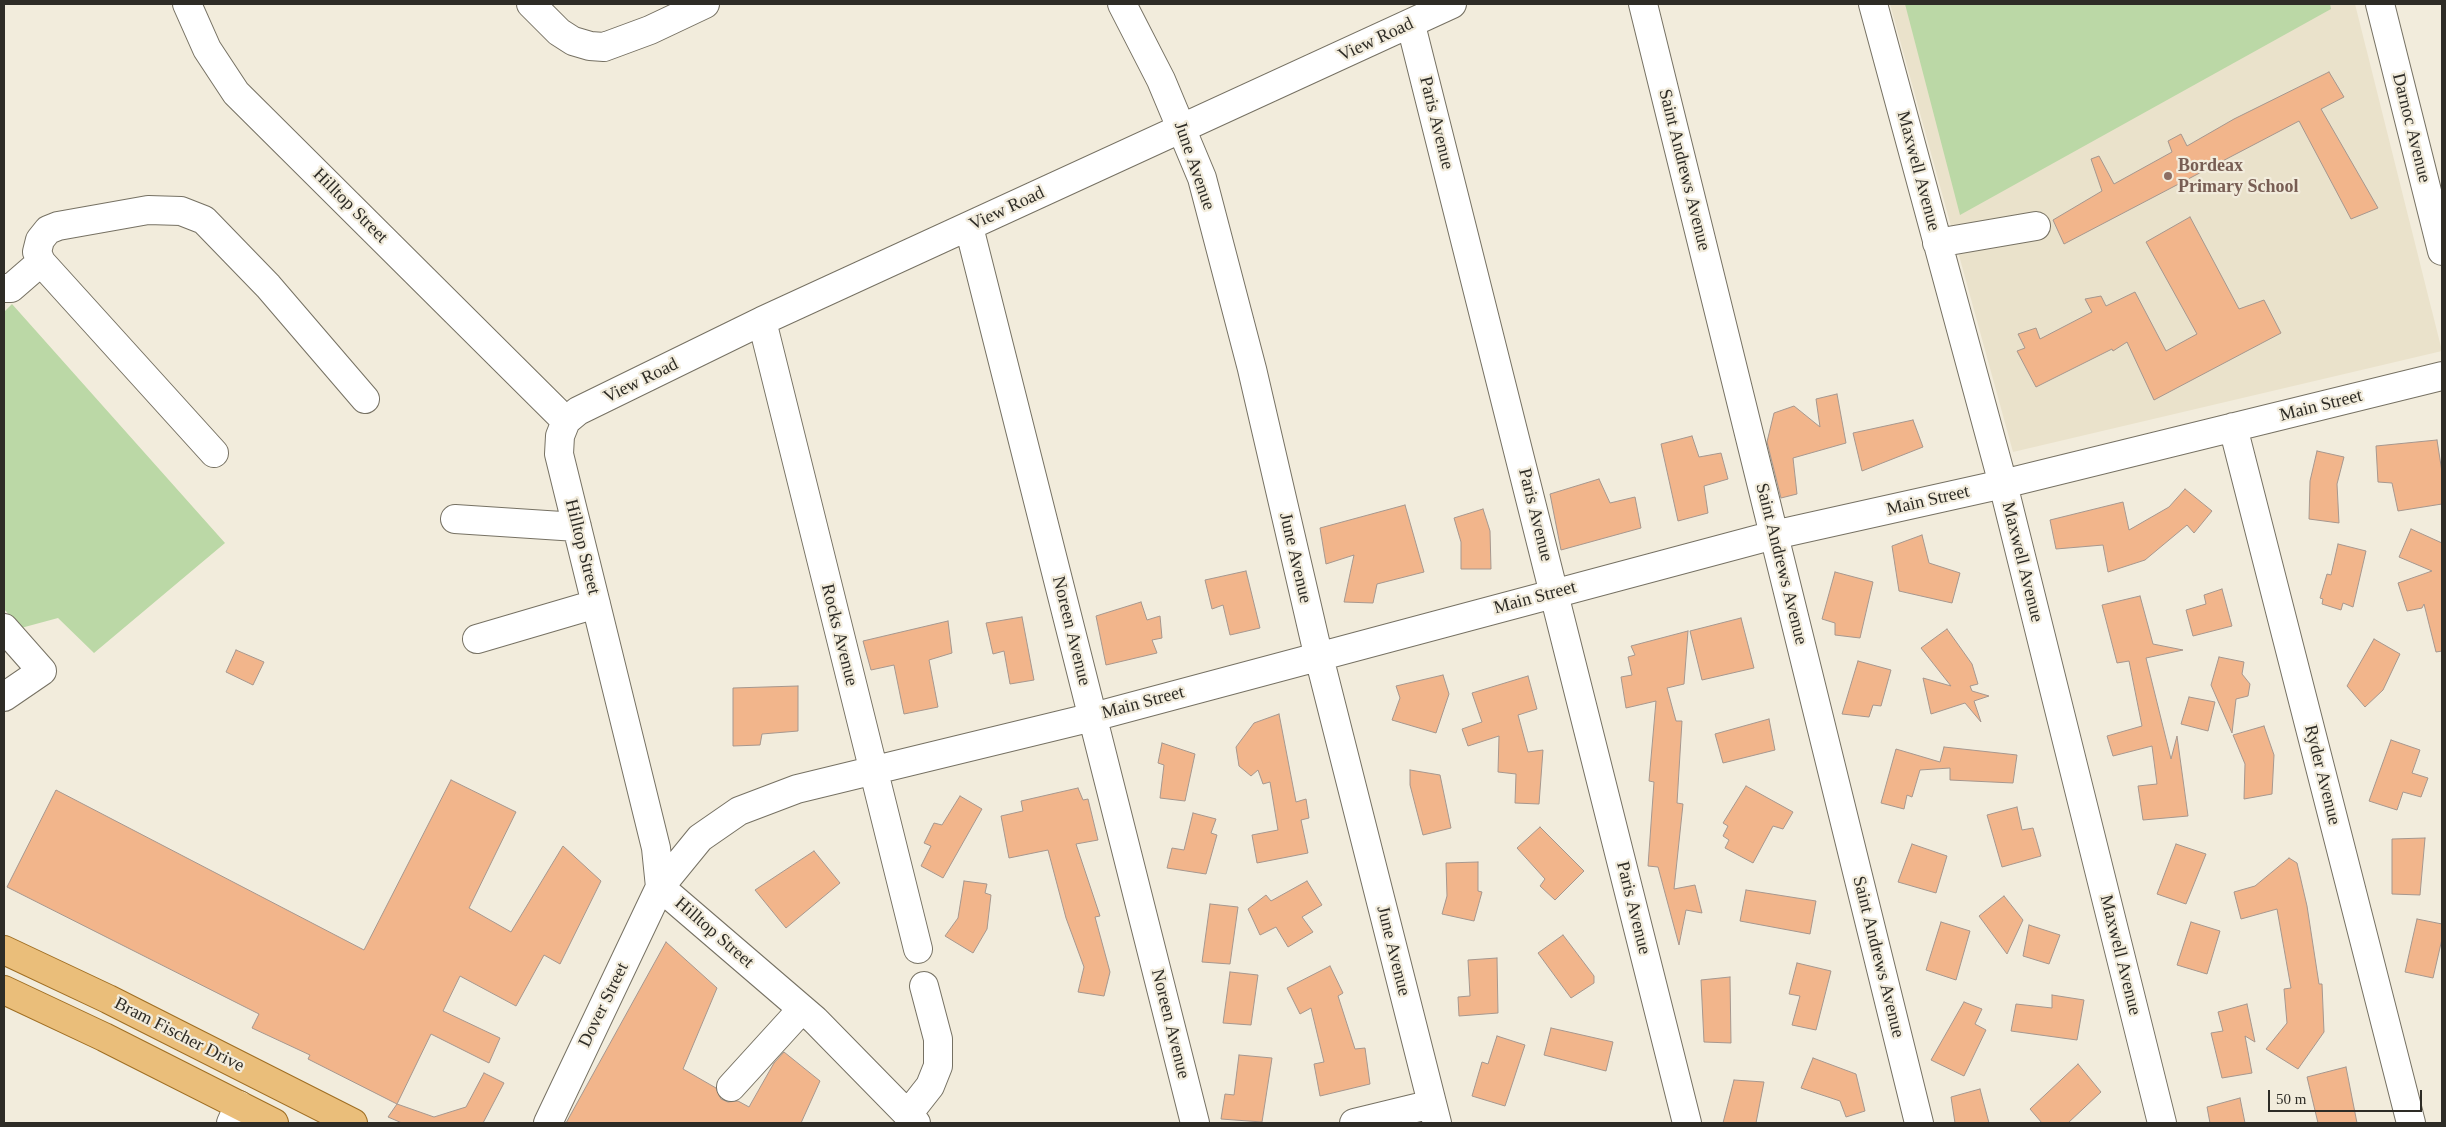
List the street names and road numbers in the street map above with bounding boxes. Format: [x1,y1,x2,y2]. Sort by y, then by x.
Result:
street label: View Road [1335,13,1417,67]
street label: Darnoc Avenue [2387,71,2435,185]
street label: Paris Avenue [1414,74,1458,172]
street label: Saint Andrews Avenue [1653,87,1715,253]
street label: Maxwell Avenue [1892,109,1944,233]
street label: June Avenue [1169,119,1219,213]
street label: Hilltop Street [308,164,392,248]
street label: View Road [966,182,1048,236]
street label: View Road [600,354,682,408]
street label: Main Street [2277,385,2365,427]
street label: Paris Avenue [1513,466,1557,564]
street label: Saint Andrews Avenue [1750,481,1812,647]
street label: Main Street [1884,481,1972,521]
street label: Hilltop Street [560,497,604,597]
street label: Maxwell Avenue [1997,500,2047,624]
street label: June Avenue [1274,511,1316,605]
street label: Noreen Avenue [1047,574,1095,688]
street label: Main Street [1491,577,1579,619]
street label: Rocks Avenue [816,582,862,688]
street label: Main Street [1099,682,1187,724]
street label: Ryder Avenue [2299,723,2345,827]
street label: Paris Avenue [1611,859,1655,957]
street label: Saint Andrews Avenue [1847,874,1909,1040]
street label: Hilltop Street [670,893,758,973]
street label: Maxwell Avenue [2095,893,2145,1017]
street label: June Avenue [1371,904,1415,998]
street label: Dover Street [574,959,634,1051]
street label: Noreen Avenue [1146,967,1194,1081]
street label: Bram Fischer Drive [110,993,248,1077]

